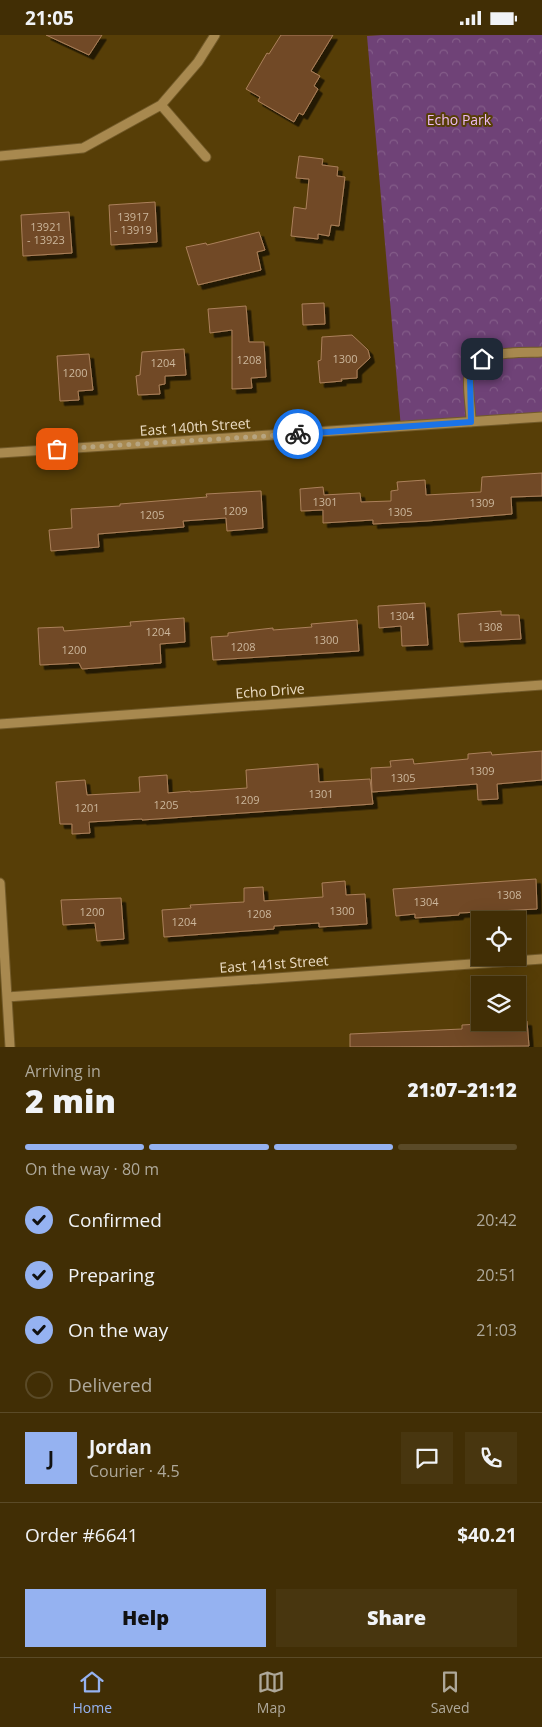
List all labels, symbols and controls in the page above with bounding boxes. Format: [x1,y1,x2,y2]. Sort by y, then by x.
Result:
text: 21:05 [25,5,74,31]
park label: Echo Park [427,110,492,129]
house number: 13917 - 13919 [114,209,152,237]
house number: 13921 - 13923 [27,219,65,247]
pin [461,338,503,380]
icon: home [468,345,496,373]
house number: 1300 [332,351,358,366]
house number: 1208 [236,352,262,367]
house number: 1204 [150,355,176,370]
house number: 1200 [62,365,88,380]
courier [273,409,323,459]
street label: East 140th Street [139,413,251,440]
icon: bike [284,420,312,448]
pin [36,428,78,470]
icon: bag [43,435,71,463]
house number: 1301 [312,494,338,509]
house number: 1309 [469,495,495,510]
house number: 1209 [222,503,248,518]
house number: 1305 [387,504,413,519]
house number: 1205 [139,507,165,522]
house number: 1304 [389,608,415,623]
house number: 1308 [477,619,503,634]
house number: 1204 [145,624,171,639]
house number: 1300 [313,632,339,647]
house number: 1208 [230,639,256,654]
house number: 1200 [61,642,87,657]
street label: Echo Drive [235,679,305,702]
house number: 1309 [469,763,495,778]
house number: 1305 [390,770,416,785]
house number: 1301 [308,786,334,801]
house number: 1209 [234,792,260,807]
house number: 1205 [153,797,179,812]
house number: 1201 [74,800,100,815]
house number: 1308 [496,887,522,902]
house number: 1304 [413,894,439,909]
house number: 1300 [329,903,355,918]
house number: 1200 [79,904,105,919]
house number: 1208 [246,906,272,921]
map controls [471,911,526,1031]
button: locate [471,911,526,966]
house number: 1204 [171,914,197,929]
street label: East 141st Street [219,950,329,977]
button: layers [471,976,526,1031]
text: Arriving in [25,1060,101,1082]
text: 21:07–21:12 [407,1077,517,1103]
text: 2 min [25,1079,116,1122]
text: On the way · 80 m [25,1158,159,1180]
icon: check [25,1206,53,1234]
text: Confirmed [68,1207,162,1233]
text: 20:42 [476,1209,517,1231]
icon: check [25,1261,53,1289]
text: Preparing [68,1262,155,1288]
text: 20:51 [476,1264,517,1286]
icon: check [25,1316,53,1344]
text: On the way [68,1317,168,1343]
text: 21:03 [476,1319,517,1341]
text: Delivered [68,1372,152,1398]
button: chat [401,1432,453,1484]
button: phone [465,1432,517,1484]
text: Jordan [89,1434,152,1460]
text: J [48,1445,54,1471]
text: Courier · 4.5 [89,1460,180,1482]
text: Order #6641 [25,1522,138,1548]
text: $40.21 [457,1522,517,1548]
button: Help [25,1589,266,1647]
button: Share [276,1589,517,1647]
tab: Home [72,1668,112,1717]
tab: Map [257,1668,286,1717]
tab: Saved [431,1668,470,1717]

